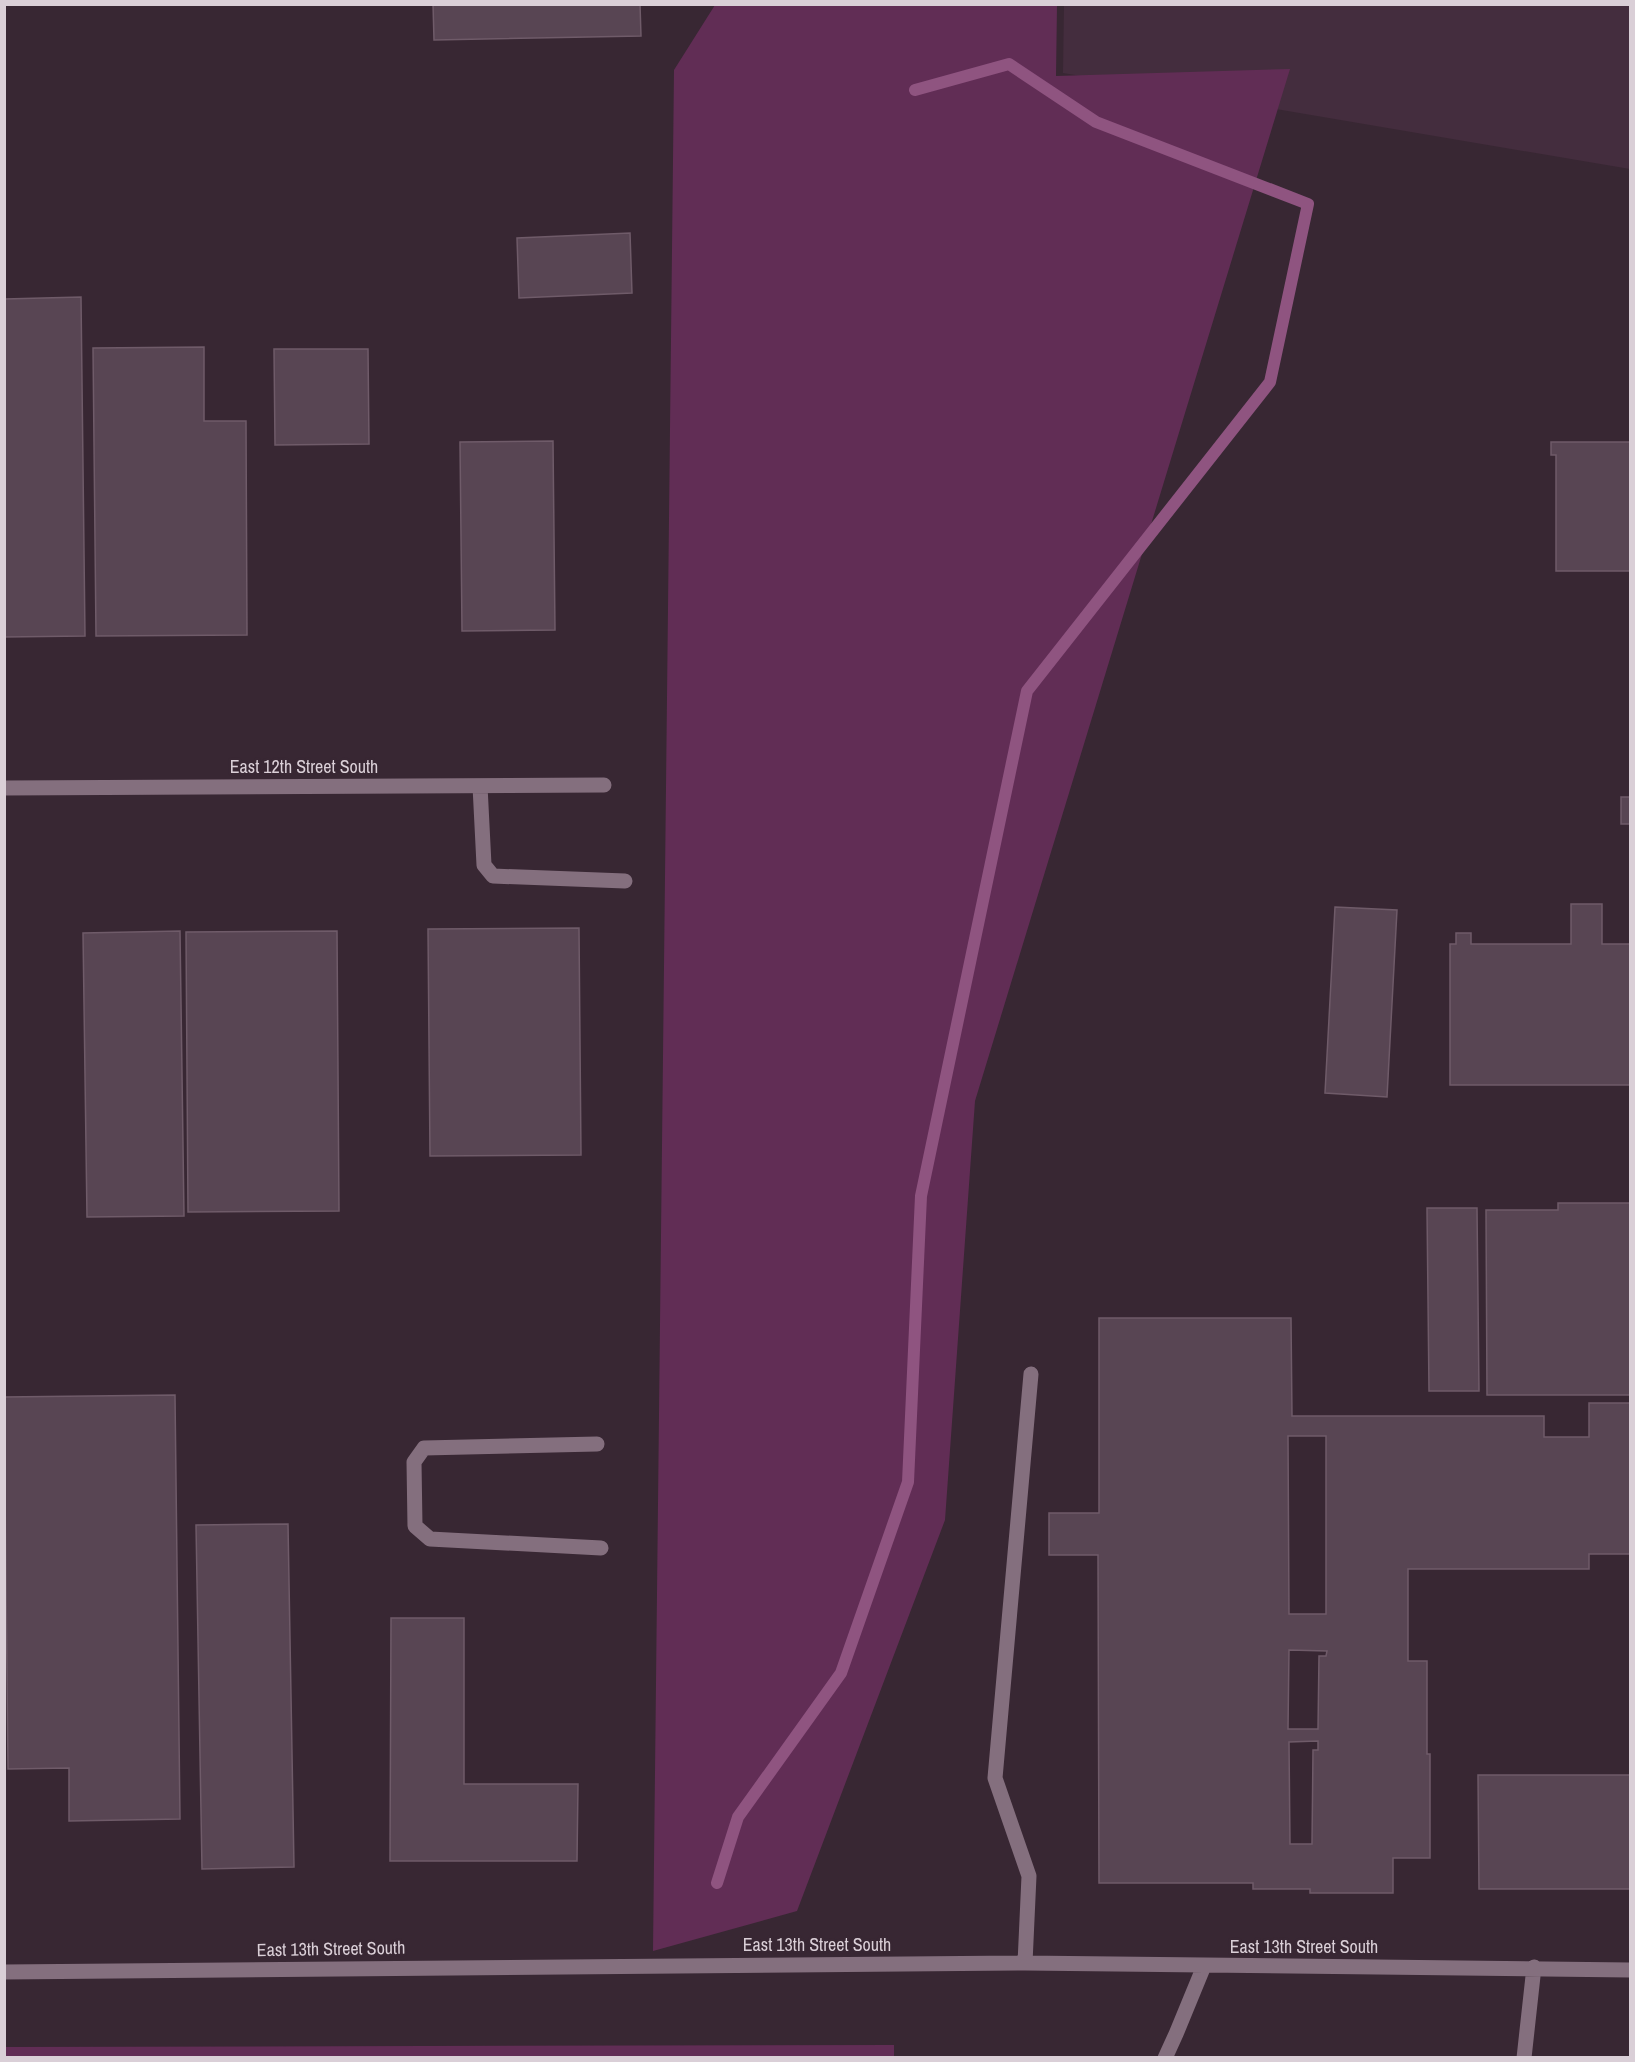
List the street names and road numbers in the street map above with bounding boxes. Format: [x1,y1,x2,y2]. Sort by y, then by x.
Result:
street label: East 12th Street South [230,754,378,779]
street label: East 13th Street South [743,1932,891,1957]
street label: East 13th Street South [1230,1934,1378,1959]
street label: East 13th Street South [257,1935,405,1962]

